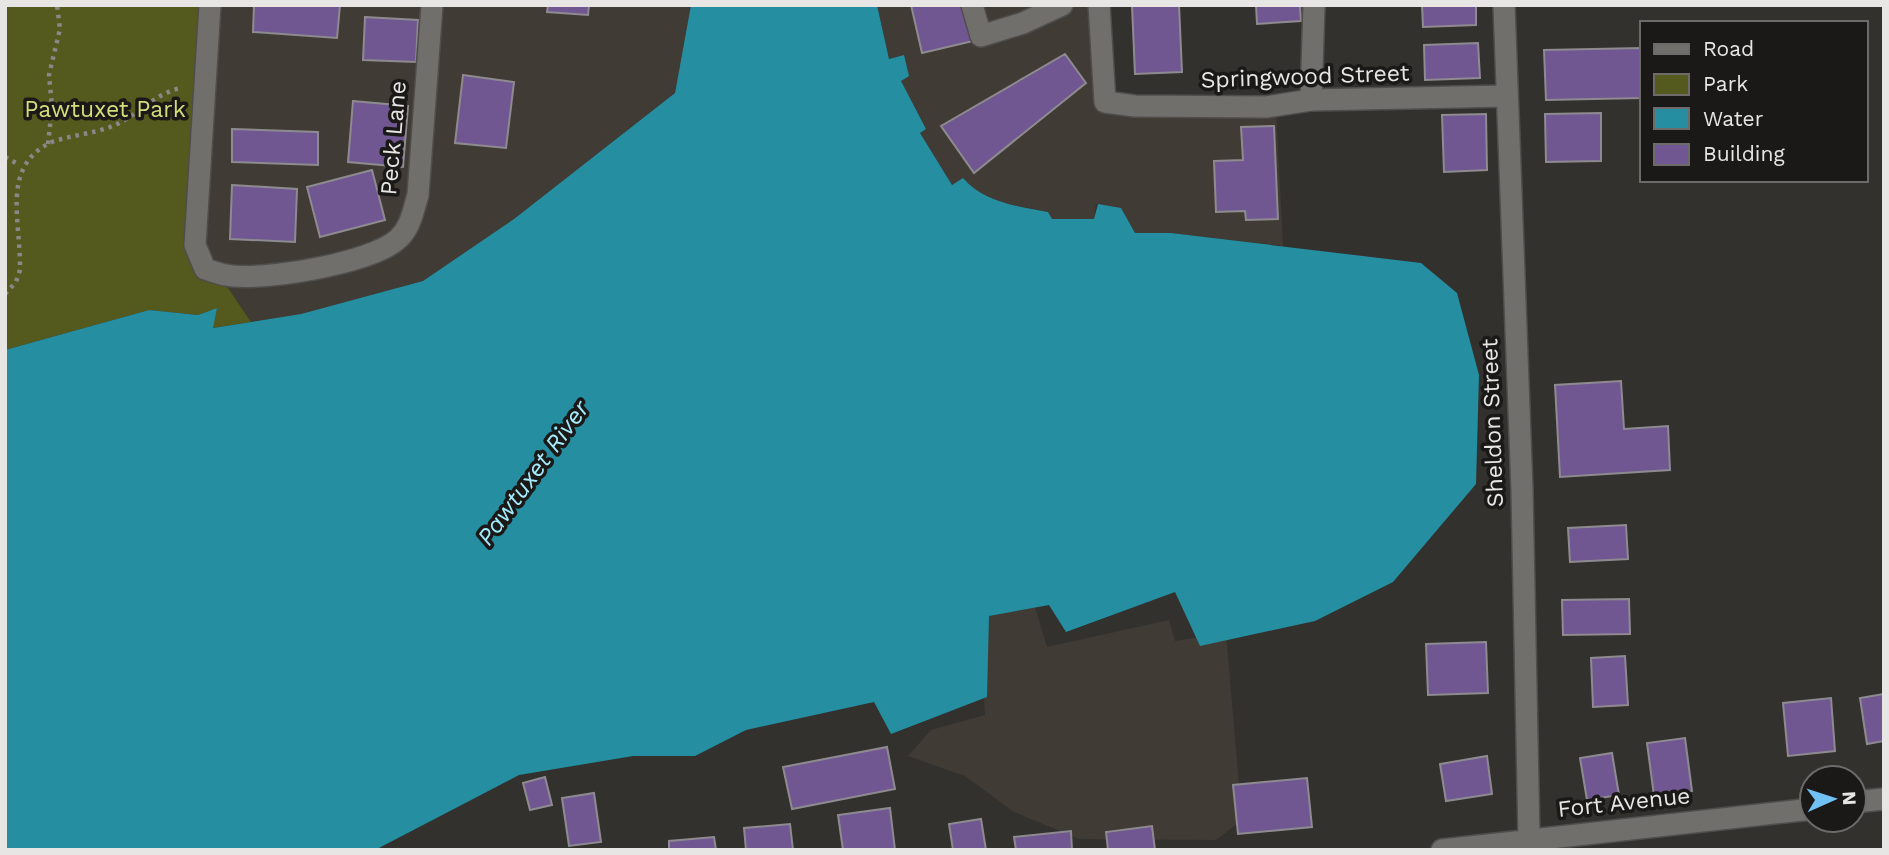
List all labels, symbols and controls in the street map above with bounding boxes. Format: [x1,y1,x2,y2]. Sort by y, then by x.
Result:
legend [1640,21,1868,182]
text: Road [1703,36,1754,61]
street label: Springwood Street [1200,59,1410,94]
text: Park [1703,71,1748,96]
street label: Peck Lane [375,80,412,196]
park label: Pawtuxet Park [24,96,186,123]
text: Water [1703,106,1764,131]
text: Building [1703,141,1785,166]
street label: Sheldon Street [1476,338,1509,508]
water label: Pawtuxet River [471,394,596,551]
north arrow [1798,764,1868,834]
street label: Fort Avenue [1556,782,1692,823]
text: N [1838,790,1861,806]

